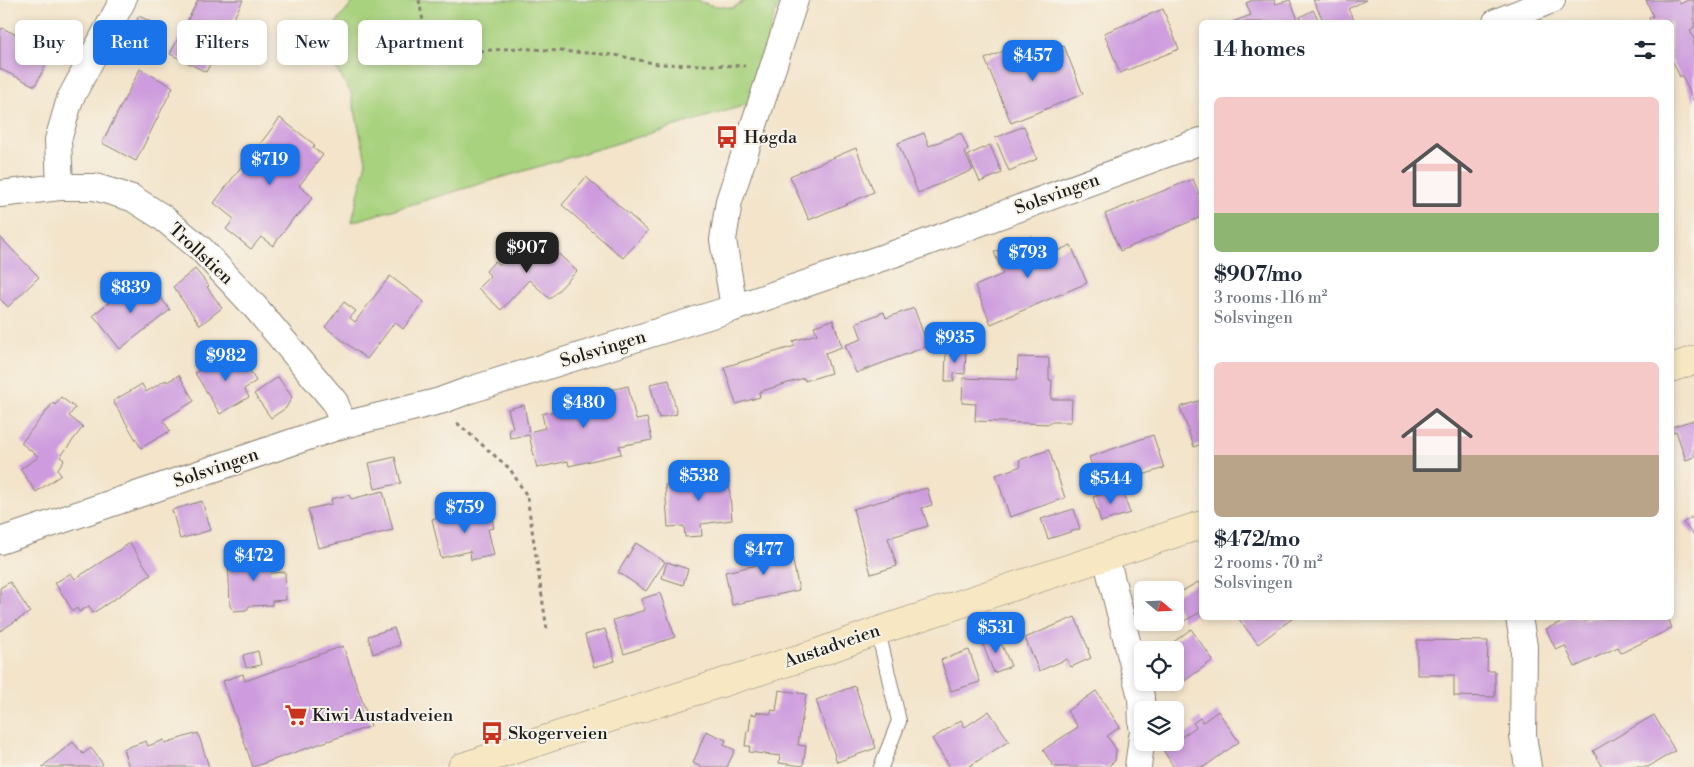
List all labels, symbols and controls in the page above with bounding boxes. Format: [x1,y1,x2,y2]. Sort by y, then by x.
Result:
chip: Buy [15,20,83,65]
chip: Rent [93,20,167,65]
chip: Filters [177,20,267,65]
chip: New [277,20,348,65]
chip: Apartment [358,20,482,65]
icon: filters [1631,36,1659,64]
text: 14 homes [1214,37,1305,63]
pin: $457 [1003,39,1063,82]
text: $457 [1013,46,1053,66]
bus stop icon: Høgda [714,124,740,150]
place label: Høgda [744,126,798,149]
icon: home [1392,130,1482,220]
pin: $719 [240,144,300,186]
text: $719 [252,150,288,170]
street label: Solsvingen [1011,168,1103,220]
street label: Trollstien [164,218,238,290]
pin: $907 [497,232,557,274]
pin: $793 [998,236,1058,279]
text: $907 [507,238,547,258]
text: $793 [1009,243,1047,263]
text: $907/mo [1214,262,1303,288]
pin: $839 [101,272,161,314]
text: $839 [111,278,151,298]
text: 3 rooms · 116 m² [1214,288,1327,308]
text: Solsvingen [1214,308,1293,328]
pin: $935 [925,322,985,364]
street label: Solsvingen [557,325,649,373]
text: $935 [935,328,975,348]
pin: $982 [196,340,256,382]
text: $982 [206,346,246,366]
pin: $480 [554,386,614,429]
text: $480 [563,393,605,413]
icon: home [1392,395,1482,485]
street label: Solsvingen [170,443,262,493]
pin: $538 [669,460,729,502]
pin: $544 [1081,462,1141,505]
text: $538 [679,466,719,486]
text: $544 [1090,469,1132,489]
pin: $759 [435,492,495,534]
text: $759 [446,498,484,518]
text: $472/mo [1214,527,1300,553]
pin: $477 [734,534,794,576]
pin: $472 [224,540,284,582]
text: $477 [745,540,783,560]
text: $472 [235,546,273,566]
text: 2 rooms · 70 m² [1214,553,1323,573]
text: Solsvingen [1214,573,1293,593]
north arrow [1134,581,1184,631]
map controls [1134,581,1184,751]
pin: $531 [966,612,1026,654]
text: $531 [978,618,1014,638]
street label: Austadveien [780,619,883,674]
button: locate [1134,641,1184,691]
button: layers [1134,701,1184,751]
supermarket icon: Kiwi Austadveien [283,702,309,728]
place label: Kiwi Austadveien [312,704,454,727]
bus stop icon: Skogerveien [479,720,505,746]
place label: Skogerveien [508,722,608,745]

